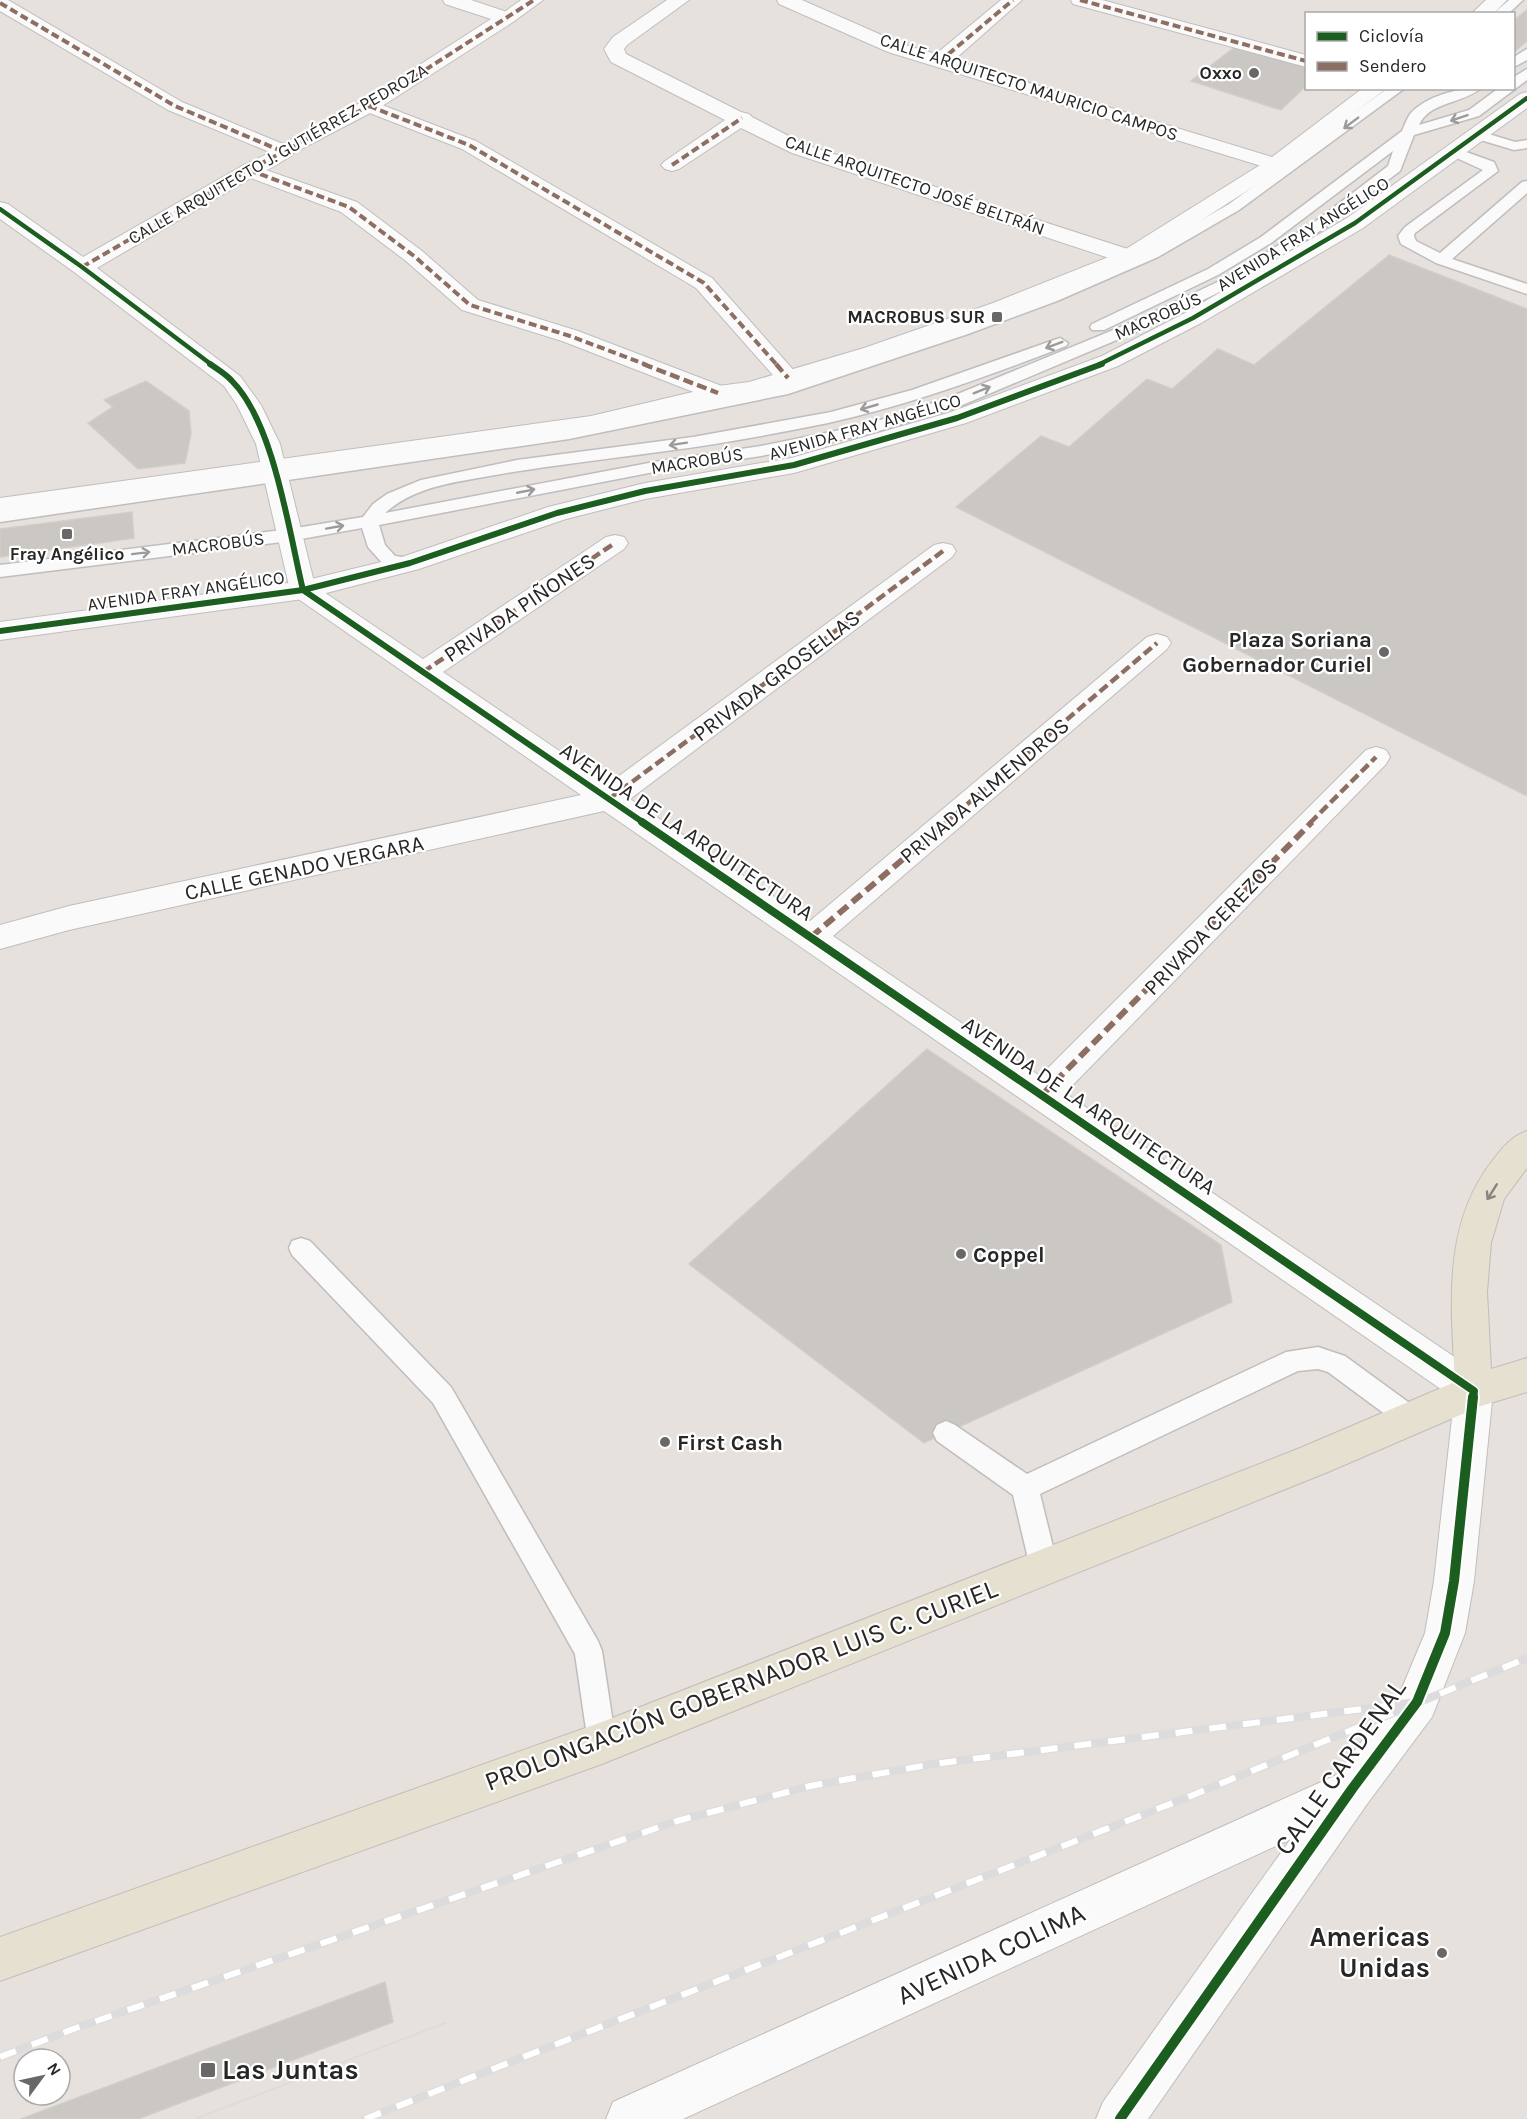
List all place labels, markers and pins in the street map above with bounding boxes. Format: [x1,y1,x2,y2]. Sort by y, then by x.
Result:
place label: Oxxo [1200,62,1242,84]
marker: Oxxo [1247,66,1261,80]
place label: MACROBUS SUR [847,306,985,328]
marker: MACROBUS SUR [990,310,1004,324]
marker: Fray Angélico [60,527,74,541]
place label: Fray Angélico [10,543,124,565]
place label: Plaza Soriana Gobernador Curiel [1182,627,1372,678]
marker: Plaza Soriana Gobernador Curiel [1377,645,1391,659]
place label: Coppel [973,1242,1045,1268]
marker: Coppel [954,1247,968,1261]
place label: First Cash [677,1430,783,1456]
marker: First Cash [658,1435,672,1449]
place label: Americas Unidas [1309,1921,1430,1984]
marker: Americas Unidas [1435,1946,1449,1960]
place label: Las Juntas [222,2054,359,2086]
marker: Las Juntas [199,2061,217,2079]

